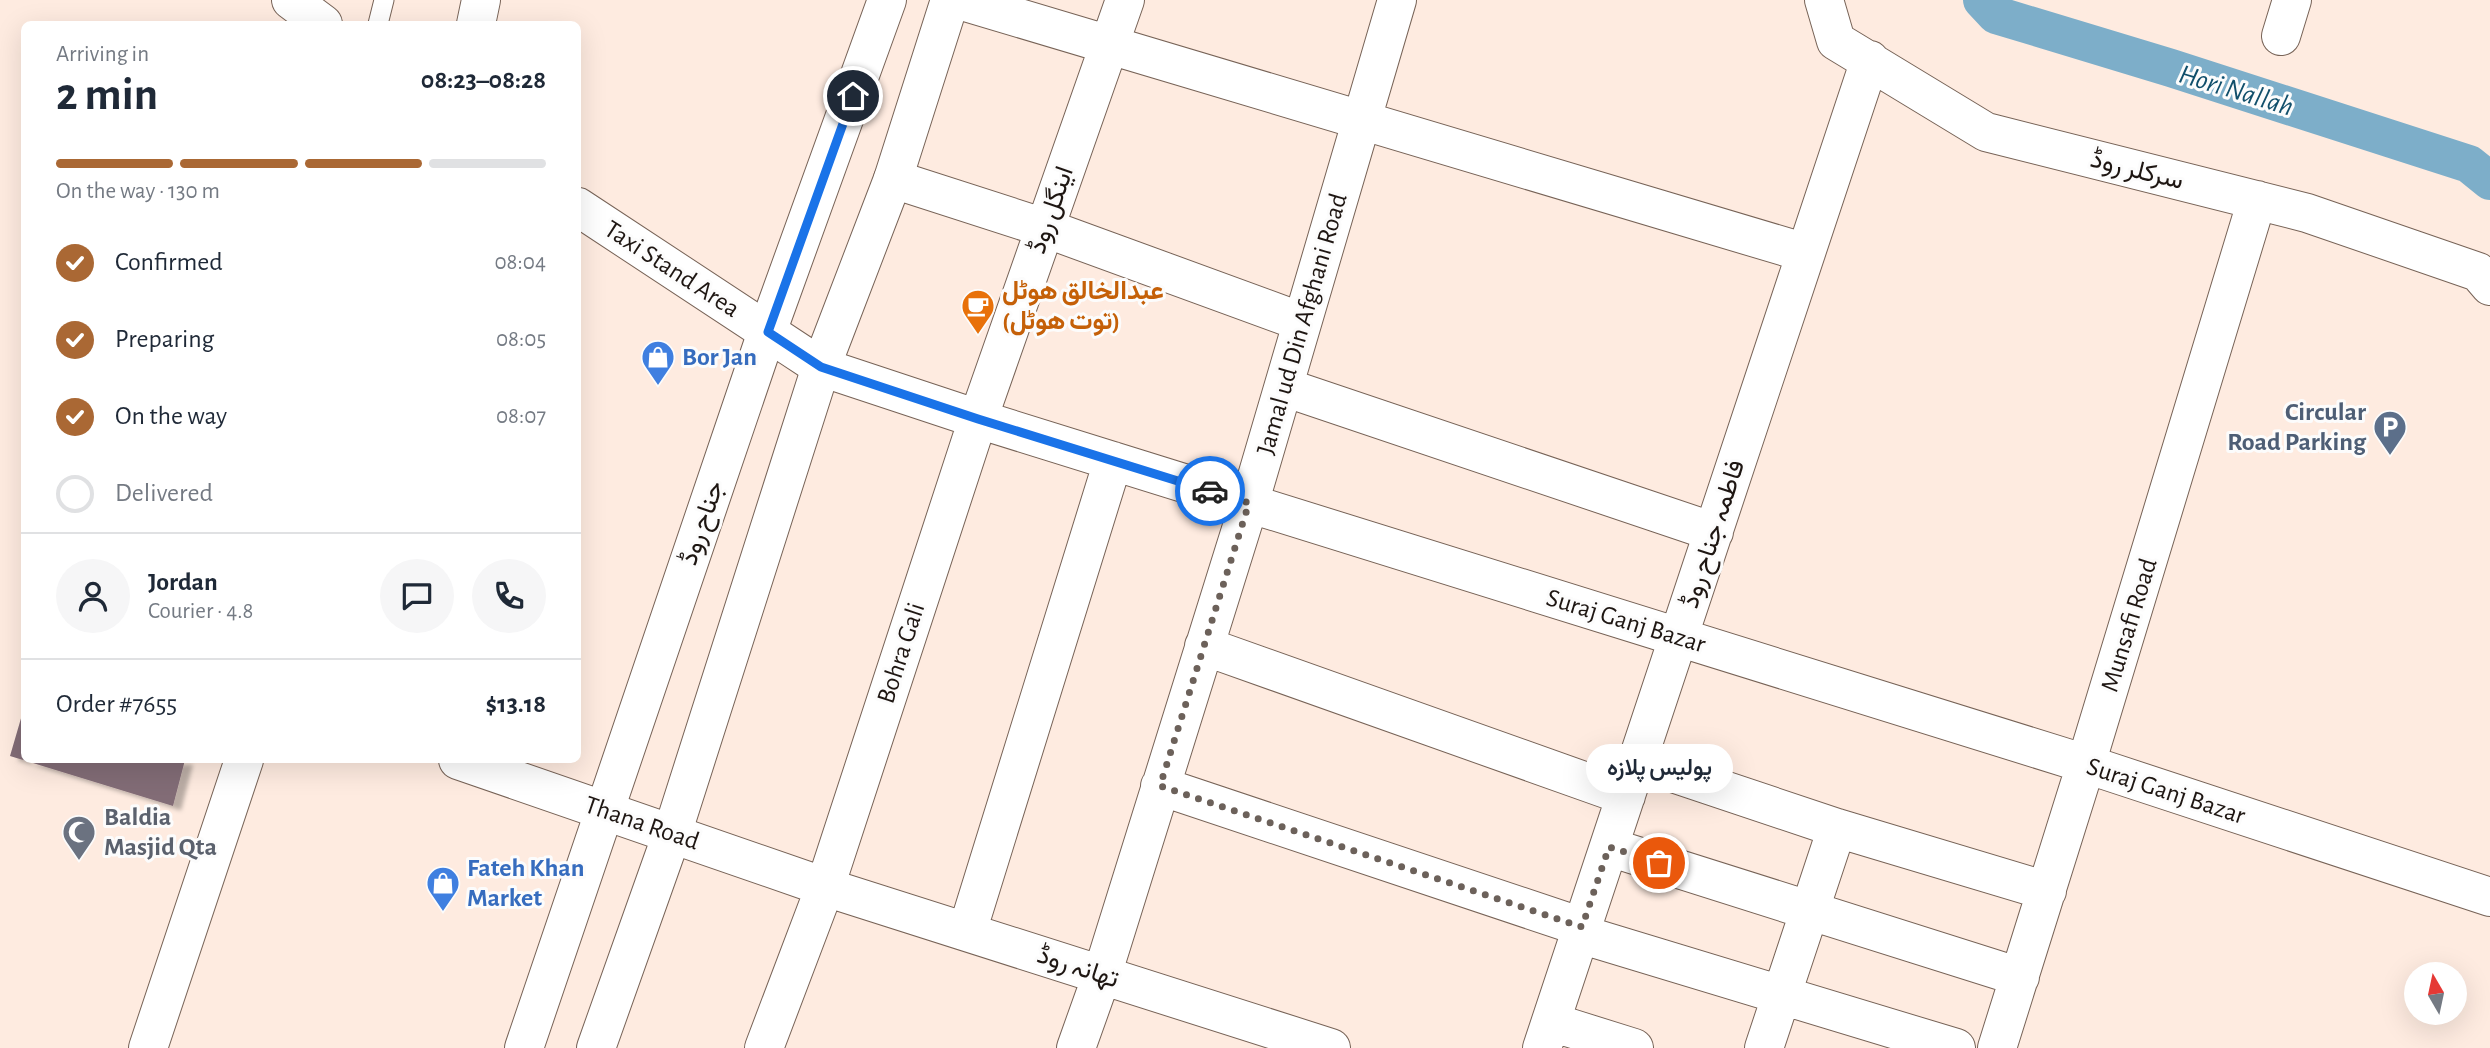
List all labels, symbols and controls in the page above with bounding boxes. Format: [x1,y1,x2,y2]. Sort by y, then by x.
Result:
text: Arriving in [56,43,149,66]
water label: Hori Nallah [2176,60,2296,122]
pin [823,66,883,126]
text: 08:23–08:28 [421,67,546,93]
text: 2 min [56,72,158,118]
icon: home [834,77,872,115]
street label: سرکلر روڈ [2087,145,2186,196]
street label: اینگل روڈ [1023,163,1080,258]
text: On the way · 130 m [56,180,220,203]
street label: Jamal ud Din Afghani Road [1252,190,1352,458]
street label: Taxi Stand Area [600,216,744,322]
icon: check [56,244,94,282]
text: Confirmed [115,249,223,275]
text: 08:04 [494,251,546,274]
place label: عبدالخالق ھوٹل (توت ھوٹل) [1002,278,1164,336]
cafe icon: عبدالخالق ھوٹل (توت ھوٹل) [959,287,997,336]
icon: check [56,321,94,359]
text: Preparing [115,326,214,352]
text: 08:05 [496,328,546,351]
shop icon: Bor Jan [639,338,677,387]
place label: Bor Jan [682,344,757,370]
icon: check [56,398,94,436]
place label: Circular Road Parking [2227,399,2367,455]
text: On the way [115,403,227,429]
text: 08:07 [496,405,546,428]
parking icon: Circular Road Parking [2371,408,2409,457]
courier [1175,456,1245,526]
street label: فاطمہ جناح روڈ [1676,456,1753,613]
icon: car [1191,472,1229,510]
street label: جناح روڈ [675,477,732,570]
text: Delivered [115,480,213,506]
street label: Munsafi Road [2096,555,2162,695]
button: person [56,559,130,633]
button: chat [380,559,454,633]
button: phone [472,559,546,633]
text: Jordan [148,569,218,595]
street label: Suraj Ganj Bazar [1543,584,1709,658]
street label: Bohra Gali [873,599,929,707]
text: Courier · 4.8 [148,600,253,623]
text: Order #7655 [56,691,177,717]
text: $13.18 [486,691,546,717]
callout: پولیس پلازہ [1586,744,1732,793]
street label: Suraj Ganj Bazar [2083,753,2249,829]
text: پولیس پلازہ [1607,757,1712,780]
street label: Thana Road [581,791,703,855]
place label: Baldia Masjid Qta [104,804,217,860]
mosque icon: Baldia Masjid Qta [60,813,98,862]
pin [1629,833,1689,893]
icon: bag [1640,844,1678,882]
place label: Fateh Khan Market [467,855,584,911]
shop icon: Fateh Khan Market [424,864,462,913]
street label: تھانہ روڈ [1033,941,1122,994]
north arrow [2404,962,2468,1026]
map controls [2404,962,2467,1025]

